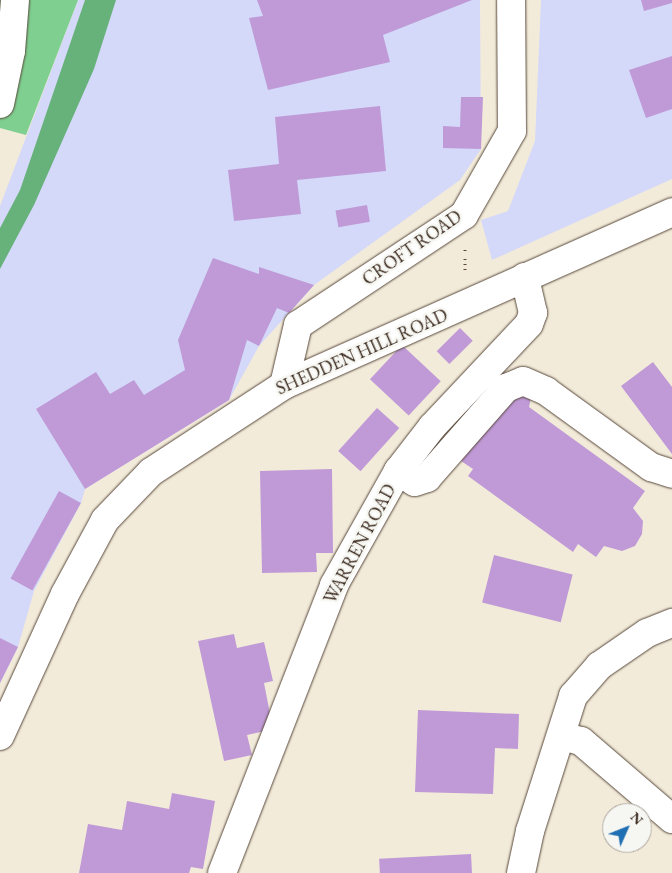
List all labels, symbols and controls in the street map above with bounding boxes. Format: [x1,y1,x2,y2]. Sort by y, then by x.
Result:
street label: CROFT ROAD [358,206,466,290]
street label: SHEDDEN HILL ROAD [273,304,451,400]
street label: WARREN ROAD [319,481,401,607]
north arrow [602,803,652,853]
text: N [627,808,647,829]

